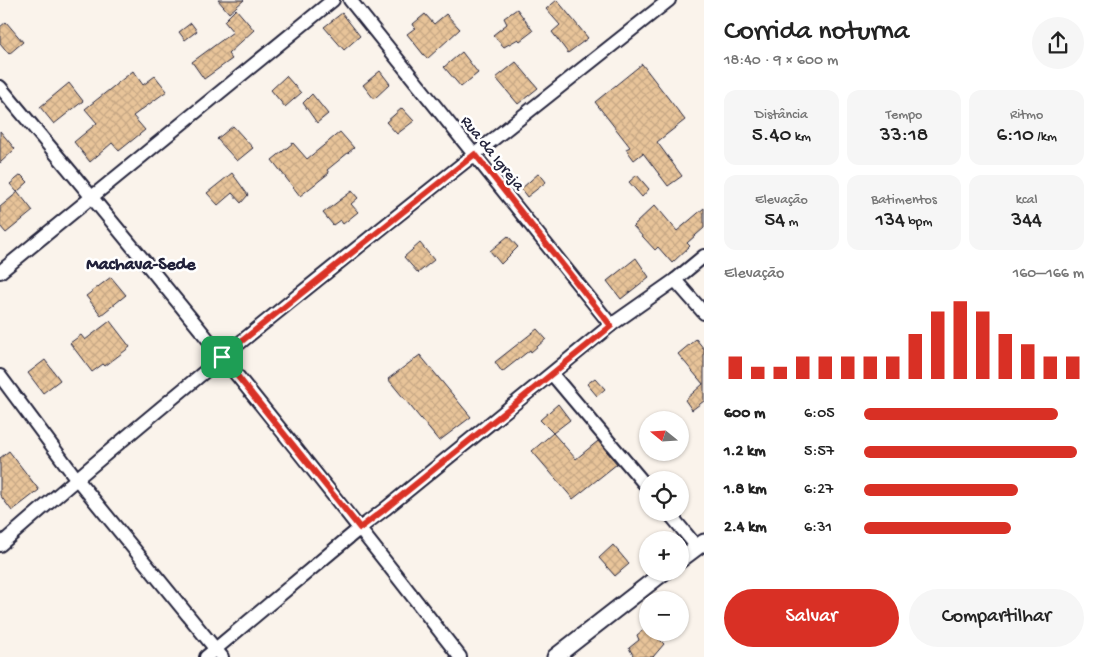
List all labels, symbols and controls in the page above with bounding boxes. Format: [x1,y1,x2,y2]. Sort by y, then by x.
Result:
text: Corrida noturna [724,16,909,49]
button: share [1032,17,1084,69]
text: 18:40 · 9 × 600 m [724,52,838,71]
text: Distância [755,107,808,124]
text: Tempo [886,107,922,124]
text: Ritmo [1010,107,1043,124]
street label: Rua da Igreja [455,113,528,196]
text: 5.40 [752,124,791,149]
text: 33:18 [880,124,928,149]
text: 6:10 [996,124,1034,149]
text: km [791,129,811,146]
text: /km [1034,129,1057,146]
text: Elevação [755,192,808,209]
text: Batimentos [871,192,937,209]
text: kcal [1016,192,1038,209]
text: 54 [764,209,785,234]
text: 134 [876,209,905,234]
text: 344 [1011,209,1042,234]
text: m [785,214,798,231]
text: bpm [905,214,932,231]
district label: Machava-Sede [86,255,196,276]
text: Elevação [724,265,784,284]
text: 160–166 m [1013,265,1084,284]
pin [201,336,243,378]
icon: arrive [208,343,236,371]
text: 600 m [724,405,765,424]
text: 6:05 [804,405,835,424]
north arrow [639,411,689,461]
map controls [639,411,689,641]
text: 1.2 km [724,443,766,462]
text: 5:57 [804,443,834,462]
button: locate [639,471,689,521]
text: 1.8 km [724,481,767,500]
text: 6:27 [804,481,833,500]
text: 2.4 km [724,519,767,538]
text: 6:31 [804,519,832,538]
button: + [639,531,689,581]
button: Salvar [724,589,899,647]
button: Compartilhar [909,589,1084,647]
button: − [639,591,689,641]

